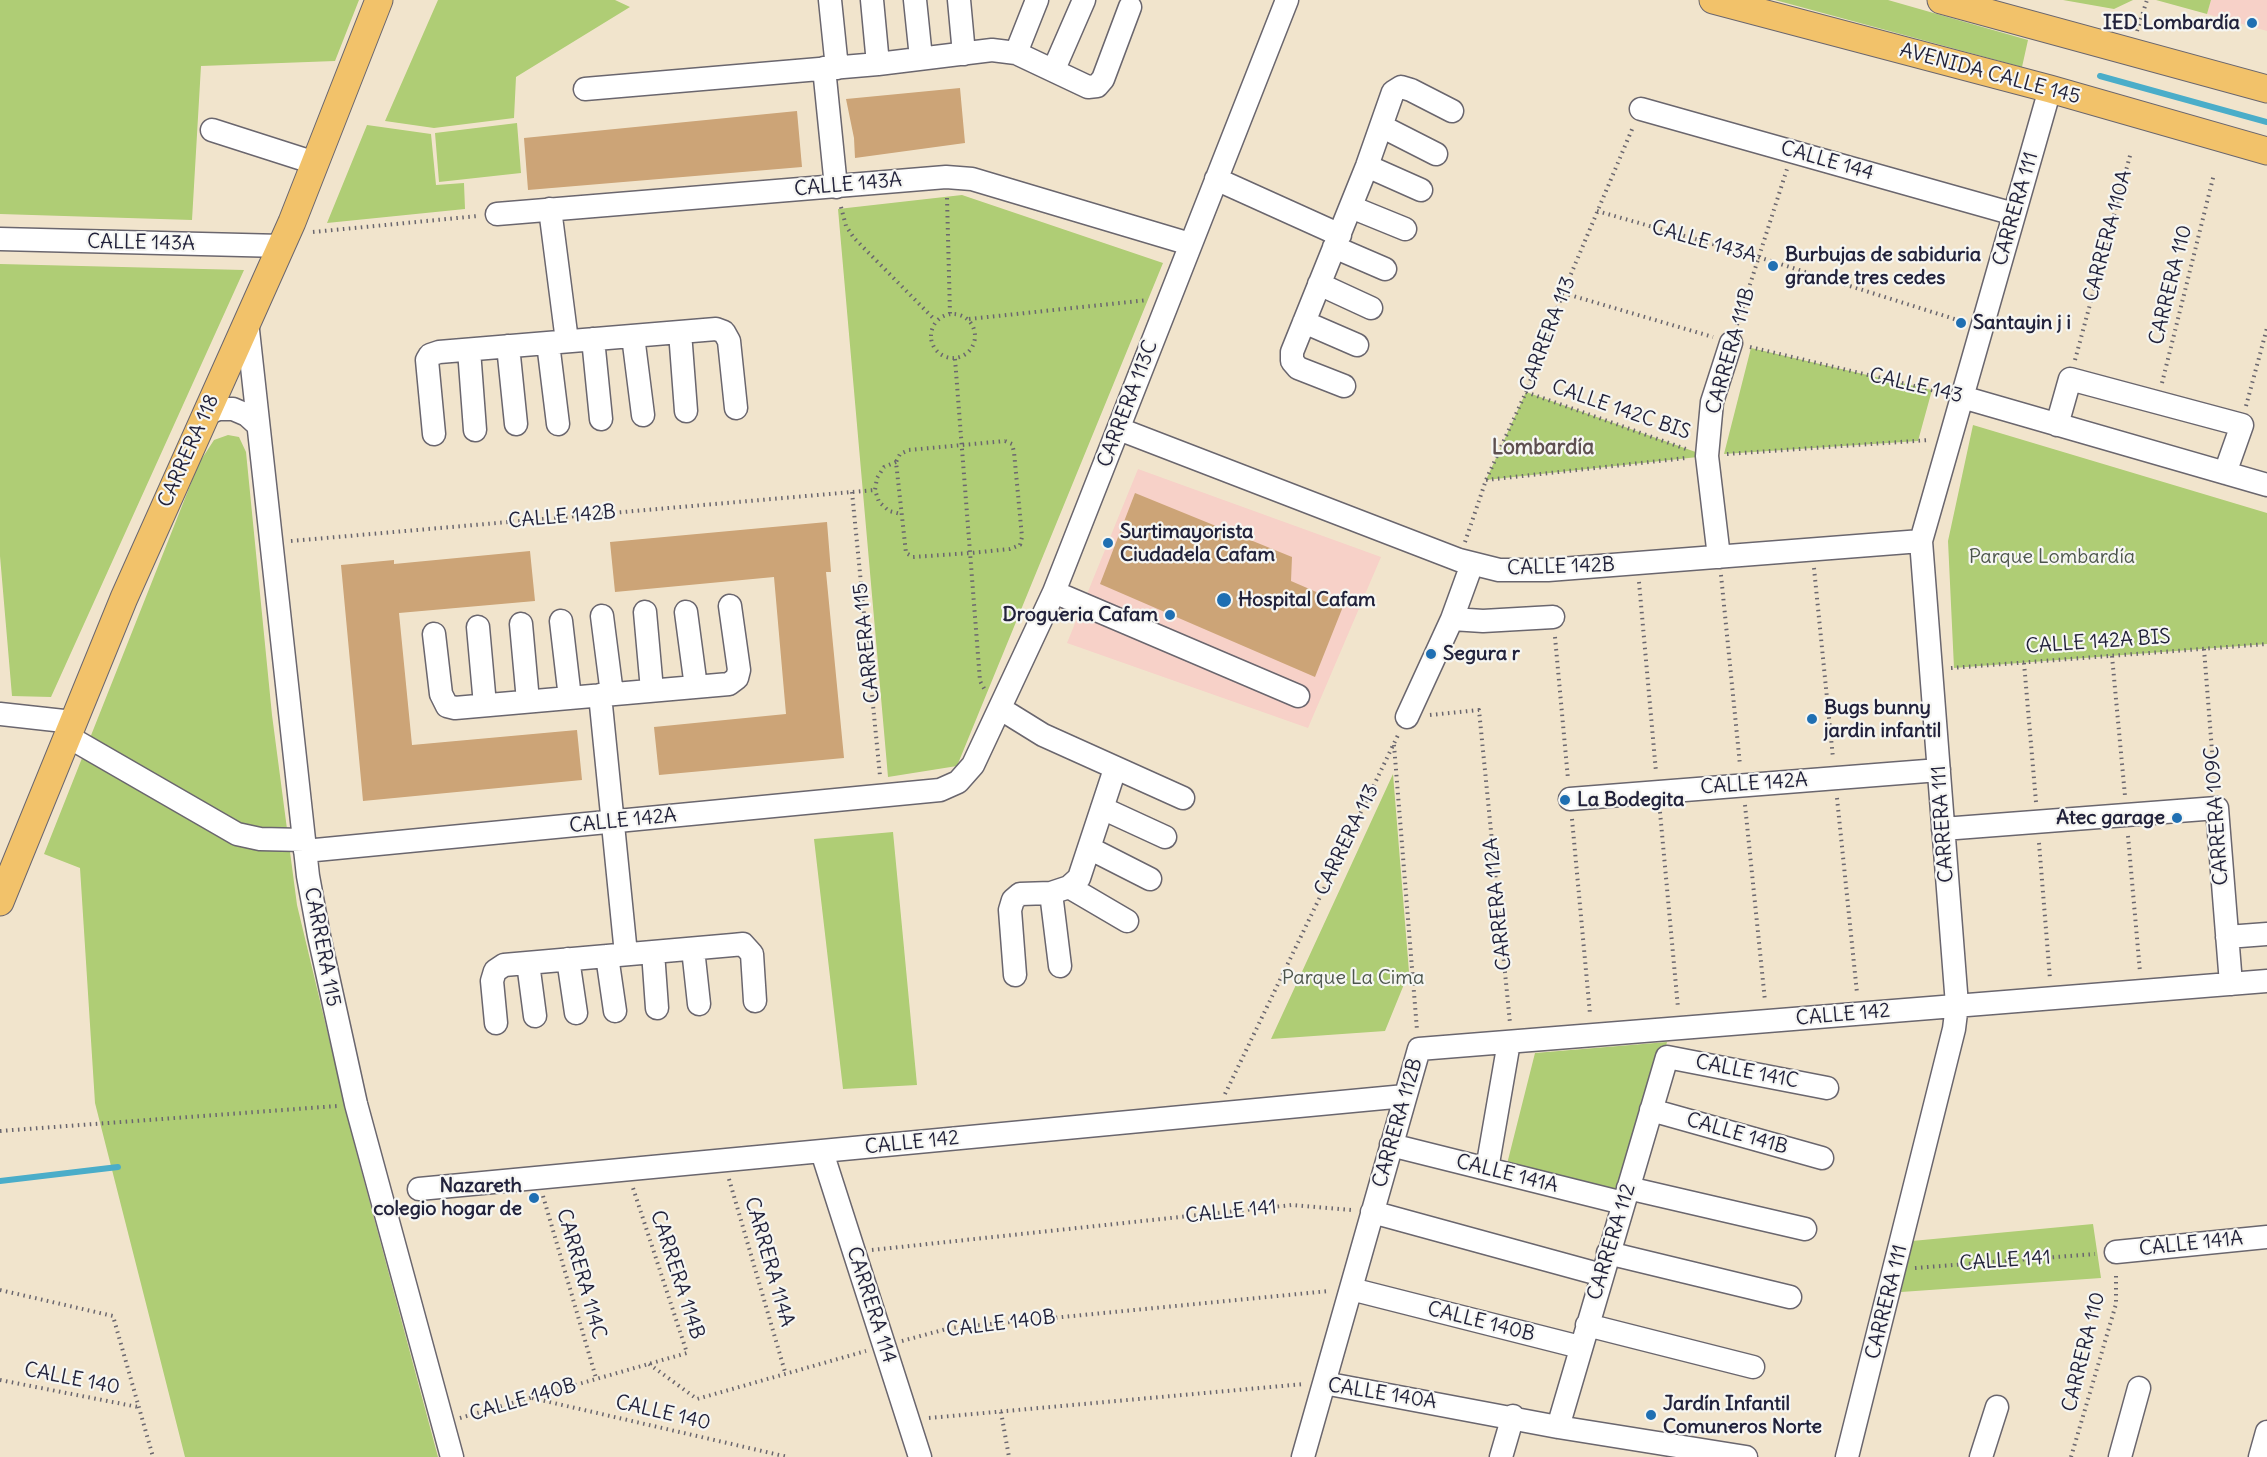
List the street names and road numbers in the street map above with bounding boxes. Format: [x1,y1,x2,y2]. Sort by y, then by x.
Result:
street label: AVENIDA CALLE 145 [1897,38,2083,110]
street label: CALLE 144 [1778,136,1876,186]
street label: CARRERA 111 [1988,149,2044,269]
street label: CALLE 143A [793,168,903,202]
street label: CARRERA 110A [2079,168,2137,304]
street label: CALLE 143A [1649,216,1759,268]
street label: CARRERA 110 [2145,223,2197,347]
street label: CALLE 143A [87,230,195,256]
street label: CARRERA 113 [1515,273,1581,395]
street label: CARRERA 111B [1701,285,1761,417]
street label: CARRERA 113C [1093,337,1163,471]
street label: CALLE 143 [1867,364,1965,408]
street label: CALLE 142C BIS [1548,375,1694,445]
street label: CARRERA 118 [153,391,225,511]
street label: CALLE 142B [507,500,617,534]
street label: CALLE 142B [1507,553,1615,581]
street label: CARRERA 115 [849,582,885,704]
street label: CALLE 142A BIS [2025,625,2171,659]
street label: CARRERA 109C [2200,746,2234,886]
street label: CARRERA 111 [1927,765,1959,883]
street label: CALLE 142A [1700,768,1808,800]
street label: CARRERA 113 [1310,780,1384,900]
street label: CALLE 142A [568,803,678,839]
street label: CARRERA 112A [1479,837,1517,971]
street label: CARRERA 115 [299,885,345,1009]
street label: CALLE 142 [1795,999,1891,1031]
street label: CALLE 141C [1693,1050,1801,1094]
street label: CARRERA 112B [1368,1056,1428,1190]
street label: CALLE 141B [1683,1108,1791,1160]
street label: CALLE 142 [864,1126,960,1160]
street label: CALLE 141A [1453,1150,1561,1198]
street label: CARRERA 112 [1583,1181,1641,1303]
street label: CARRERA 114A [739,1194,799,1330]
street label: CALLE 141 [1184,1195,1278,1229]
street label: CARRERA 114C [551,1206,611,1342]
street label: CARRERA 114B [645,1208,709,1342]
street label: CALLE 141A [2138,1227,2244,1261]
street label: CARRERA 111 [1861,1242,1913,1362]
street label: CARRERA 114 [841,1244,901,1366]
street label: CALLE 141 [1959,1246,2051,1276]
street label: CARRERA 110 [2058,1290,2110,1414]
street label: CALLE 140B [1425,1297,1537,1347]
street label: CALLE 140B [945,1305,1057,1343]
street label: CALLE 140 [22,1358,122,1400]
street label: CALLE 140B [467,1373,579,1427]
street label: CALLE 140A [1326,1374,1438,1414]
street label: CALLE 140 [613,1390,713,1436]

